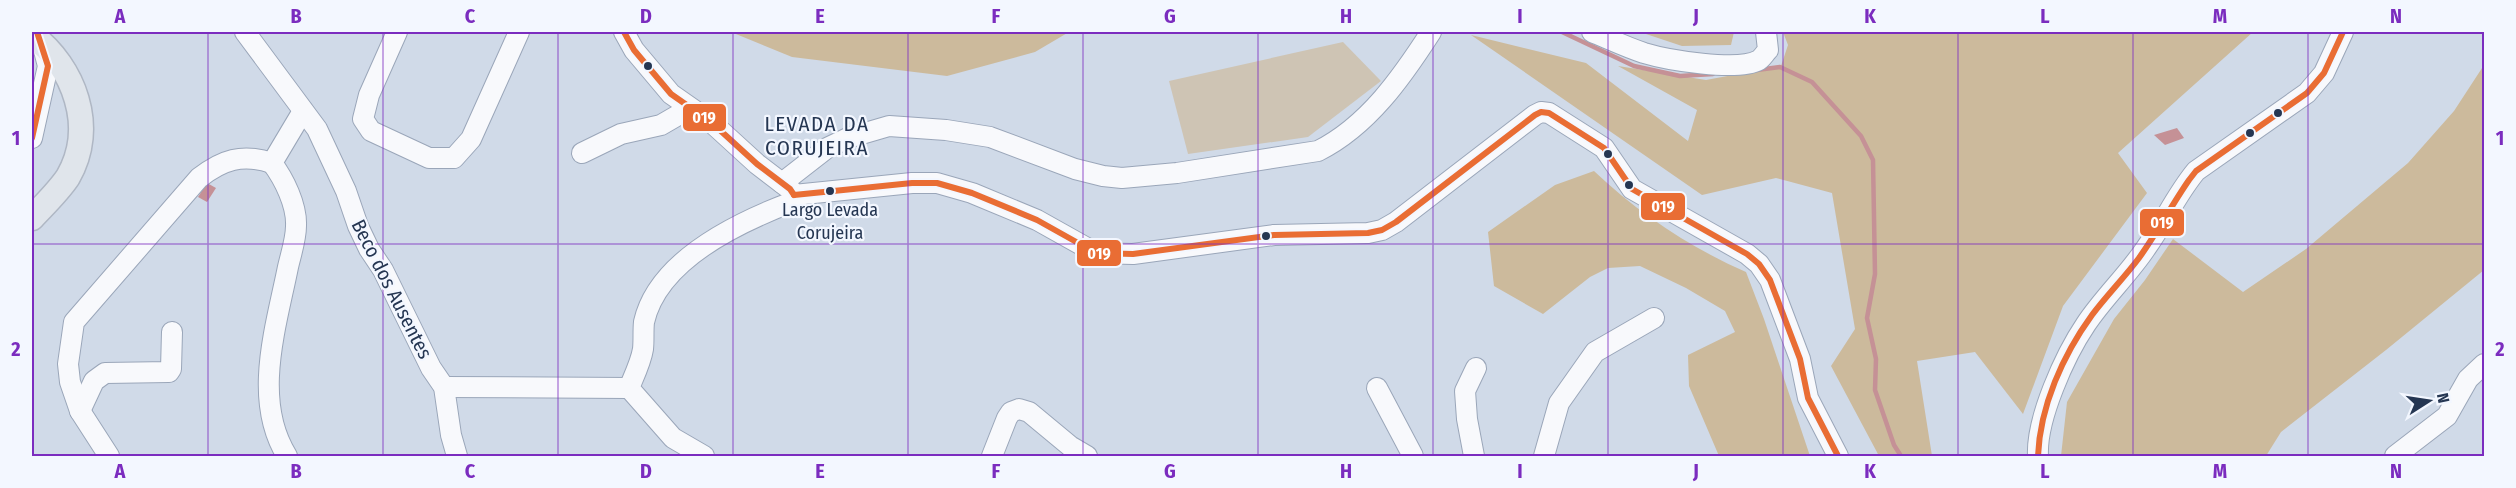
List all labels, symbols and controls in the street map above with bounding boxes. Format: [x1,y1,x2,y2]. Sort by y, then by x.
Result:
text: A [114,4,127,28]
text: B [290,4,302,28]
text: C [465,4,476,28]
text: D [640,4,652,28]
text: E [815,4,825,28]
text: F [992,4,1001,28]
text: G [1164,4,1176,28]
text: H [1340,4,1352,28]
text: I [1517,4,1523,28]
text: J [1692,4,1699,28]
text: K [1864,4,1876,28]
text: L [2040,4,2050,28]
text: M [2213,4,2227,28]
text: N [2390,4,2402,28]
unlabelled marker [642,60,654,72]
line badge: 019 [682,103,727,132]
unlabelled marker [2272,107,2284,119]
text: 019 [692,108,716,127]
district label: LEVADA DA CORUJEIRA [764,111,870,161]
text: 1 [12,126,20,150]
text: 1 [2496,126,2504,150]
unlabelled marker [2244,127,2256,139]
unlabelled marker [1602,148,1614,160]
unlabelled marker [1623,179,1635,191]
marker: Largo Levada Corujeira [824,185,836,197]
line badge: 019 [1640,192,1686,221]
text: 019 [1651,197,1675,216]
place label: Largo Levada Corujeira [782,199,878,244]
line badge: 019 [2139,208,2185,237]
text: 019 [2150,213,2174,232]
street label: Beco dos Ausentes [347,215,437,363]
unlabelled marker [1260,230,1272,242]
line badge: 019 [1076,239,1122,267]
text: 019 [1087,244,1111,263]
text: 2 [10,337,21,361]
text: 2 [2494,337,2505,361]
north arrow [2399,371,2459,431]
text: N [2433,391,2453,405]
text: A [114,459,127,483]
text: B [290,459,302,483]
text: C [465,459,476,483]
text: D [640,459,652,483]
text: E [815,459,825,483]
text: F [992,459,1001,483]
text: G [1164,459,1176,483]
text: H [1340,459,1352,483]
text: I [1517,459,1523,483]
text: J [1692,459,1699,483]
text: K [1864,459,1876,483]
text: L [2040,459,2050,483]
text: M [2213,459,2227,483]
text: N [2390,459,2402,483]

